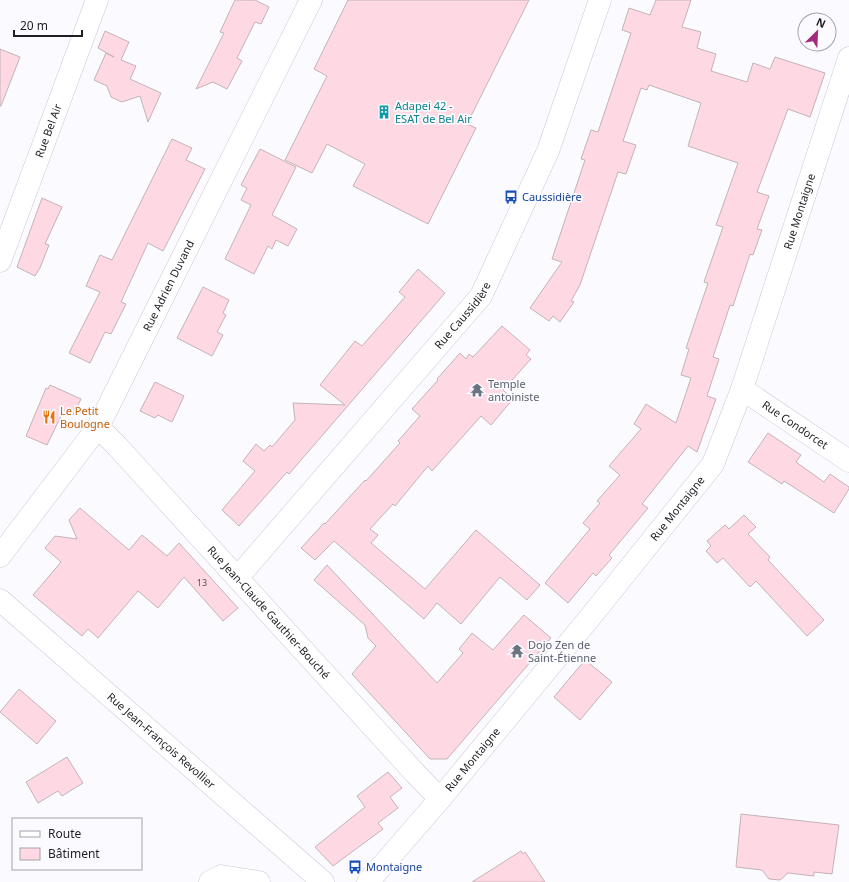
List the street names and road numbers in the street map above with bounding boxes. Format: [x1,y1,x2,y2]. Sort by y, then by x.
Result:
street label: Rue Bel Air [31,101,65,160]
street label: Rue Montaigne [780,171,818,251]
street label: Rue Adrien Duvand [139,237,197,333]
street label: Rue Caussidière [431,279,494,352]
street label: Rue Condorcet [759,397,831,452]
street label: Rue Montaigne [646,473,707,544]
street label: Rue Jean-Claude Gauthier-Bouché [205,542,334,682]
street label: Rue Jean-François Revollier [104,689,219,792]
street label: Rue Montaigne [441,724,503,794]

